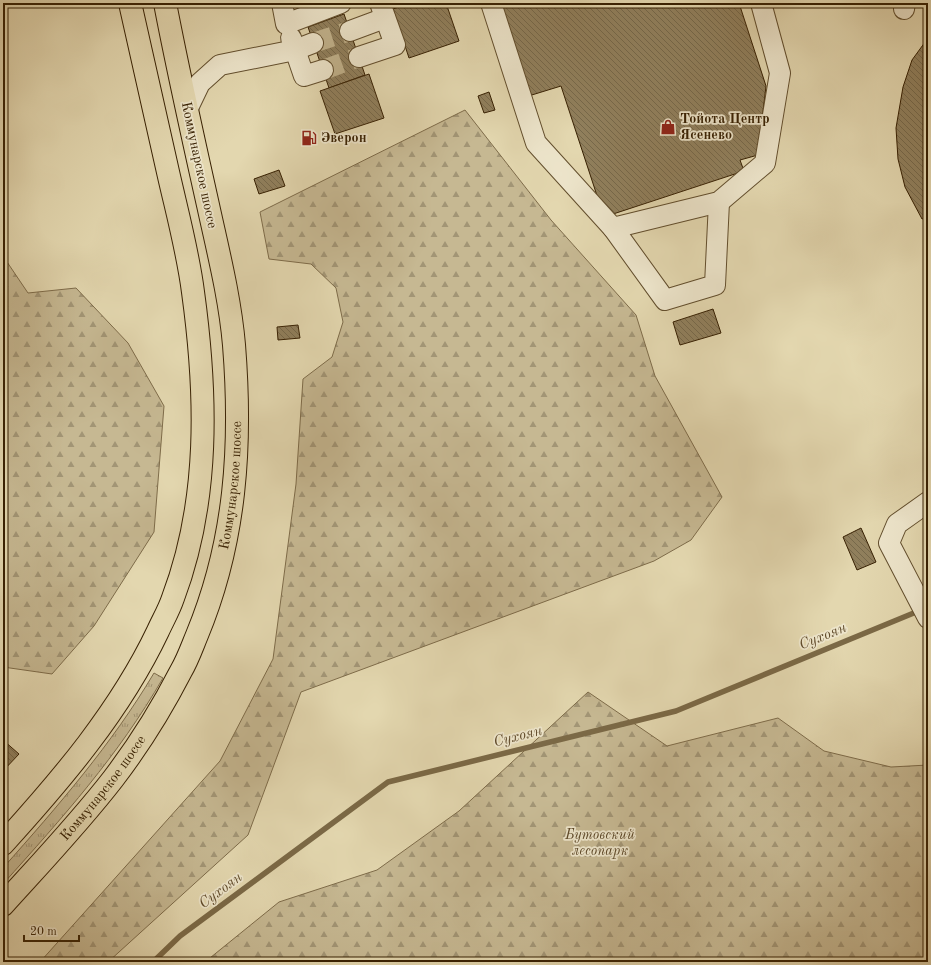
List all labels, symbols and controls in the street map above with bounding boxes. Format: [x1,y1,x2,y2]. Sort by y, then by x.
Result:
street label: Коммунарское шоссе [179,100,219,230]
place label: Тойота Центр Ясенево [680,112,770,142]
shop icon: Тойота Центр Ясенево [659,118,677,136]
fuel station icon: Эверон [300,129,318,147]
place label: Эверон [321,131,367,145]
street label: Коммунарское шоссе [217,421,244,551]
water label: Сухоян [797,621,849,653]
water label: Сухоян [492,724,544,750]
street label: Коммунарское шоссе [58,733,148,843]
park label: Бутовский лесопарк [564,828,635,859]
water label: Сухоян [197,870,246,912]
scale bar [24,917,79,943]
text: 20 m [30,926,57,938]

